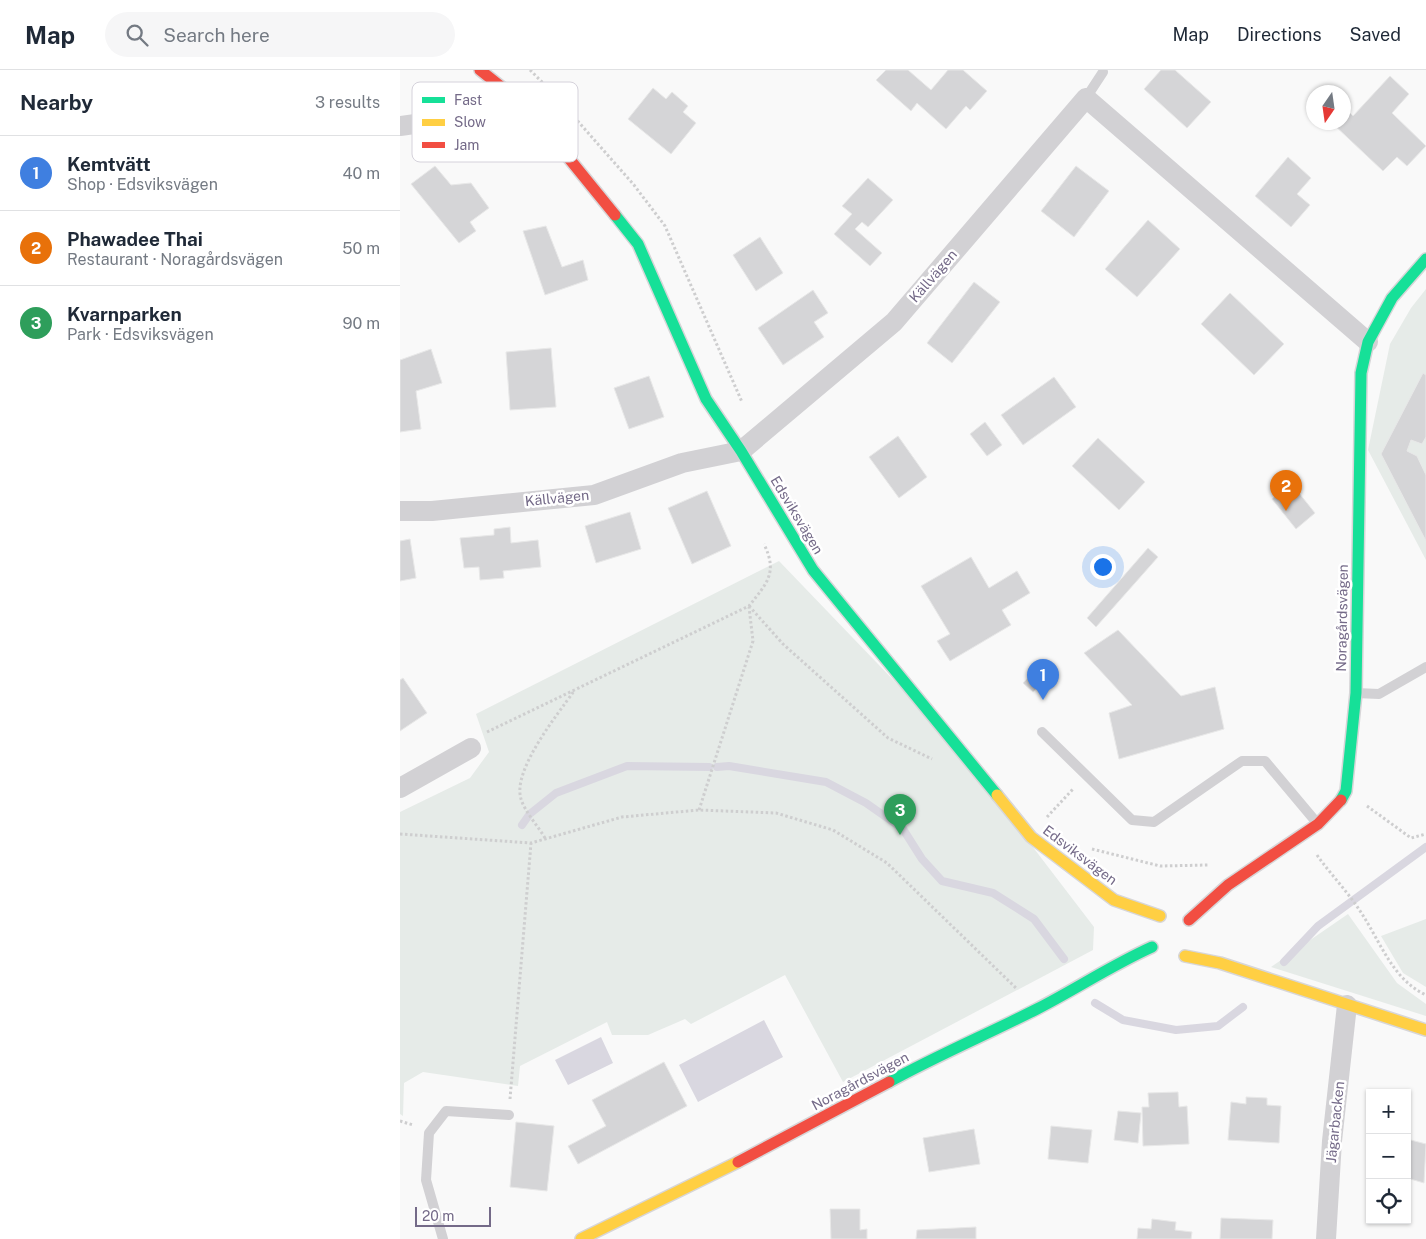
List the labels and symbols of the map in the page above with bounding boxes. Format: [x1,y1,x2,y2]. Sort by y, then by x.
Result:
legend [412,82,578,162]
north arrow [1306,85,1351,130]
text: Fast [454,92,482,108]
text: Slow [454,114,486,130]
text: Jam [454,137,479,153]
street label: Källvägen [906,246,960,306]
pin: 2 [1270,470,1302,511]
street label: Edsviksvägen [767,473,827,557]
street label: Källvägen [524,487,590,509]
your location [1090,554,1116,580]
street label: Noragårdsvägen [1333,564,1351,672]
pin: 1 [1027,659,1059,700]
pin: 3 [884,794,916,835]
street label: Edsviksvägen [1040,822,1120,888]
street label: Noragårdsvägen [809,1049,911,1113]
street label: Jägarbacken [1323,1080,1347,1164]
scale bar [415,1204,491,1227]

